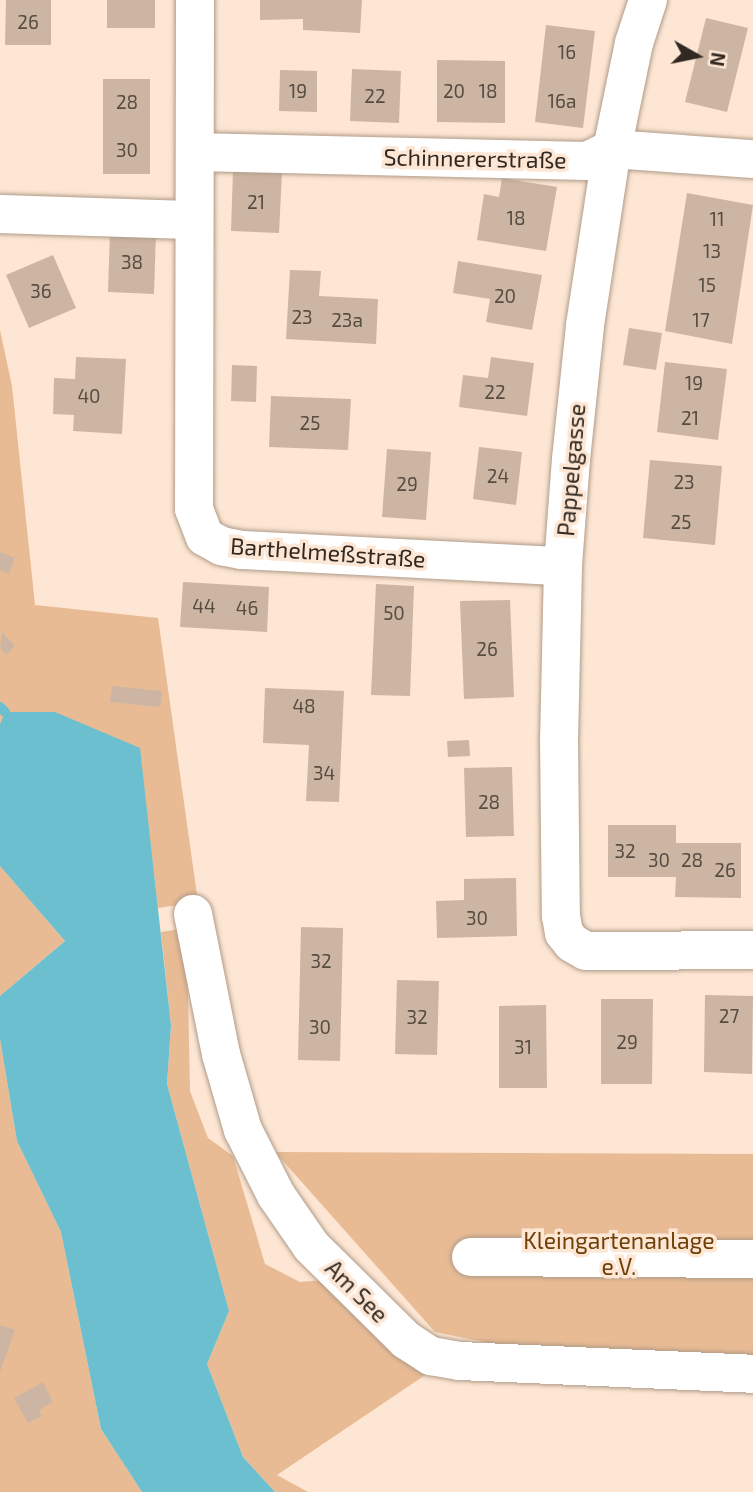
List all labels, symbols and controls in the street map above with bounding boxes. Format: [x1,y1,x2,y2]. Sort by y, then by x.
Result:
house number: 26 [17,11,39,33]
north arrow [662,21,732,91]
house number: 16 [558,41,576,63]
text: N [706,51,731,68]
house number: 19 [289,80,307,102]
house number: 20 [443,80,465,102]
house number: 18 [478,80,498,102]
house number: 22 [364,85,386,107]
house number: 16a [548,90,576,112]
house number: 28 [116,91,138,113]
house number: 30 [116,139,138,161]
street label: Schinnererstraße [383,143,567,173]
house number: 21 [247,191,265,213]
house number: 18 [506,207,526,229]
house number: 11 [709,208,725,230]
house number: 13 [703,240,721,262]
house number: 38 [121,251,143,273]
house number: 15 [698,274,716,296]
house number: 36 [30,280,52,302]
house number: 20 [494,285,516,307]
house number: 23 [291,306,313,328]
house number: 23a [331,309,363,331]
house number: 17 [692,309,710,331]
house number: 19 [685,372,703,394]
house number: 22 [484,381,506,403]
house number: 40 [77,385,101,407]
street label: Pappelgasse [551,403,591,537]
house number: 21 [681,407,699,429]
house number: 25 [300,412,320,434]
house number: 24 [487,465,509,487]
house number: 23 [673,471,695,493]
house number: 29 [396,473,418,495]
house number: 25 [671,511,691,533]
street label: Barthelmeßstraße [229,531,427,573]
house number: 44 [192,595,216,617]
house number: 46 [236,597,258,619]
house number: 50 [383,602,405,624]
house number: 26 [476,638,498,660]
house number: 48 [292,695,316,717]
house number: 34 [313,762,335,784]
house number: 28 [478,791,500,813]
house number: 32 [614,840,636,862]
house number: 30 [648,849,670,871]
house number: 28 [681,849,703,871]
house number: 26 [714,859,736,881]
house number: 30 [466,907,488,929]
house number: 32 [310,950,332,972]
house number: 27 [719,1005,739,1027]
house number: 32 [406,1006,428,1028]
house number: 30 [309,1016,331,1038]
house number: 29 [616,1031,638,1053]
house number: 31 [514,1036,532,1058]
park label: Kleingartenanlage e.V. [523,1226,715,1280]
street label: Am See [320,1254,394,1328]

